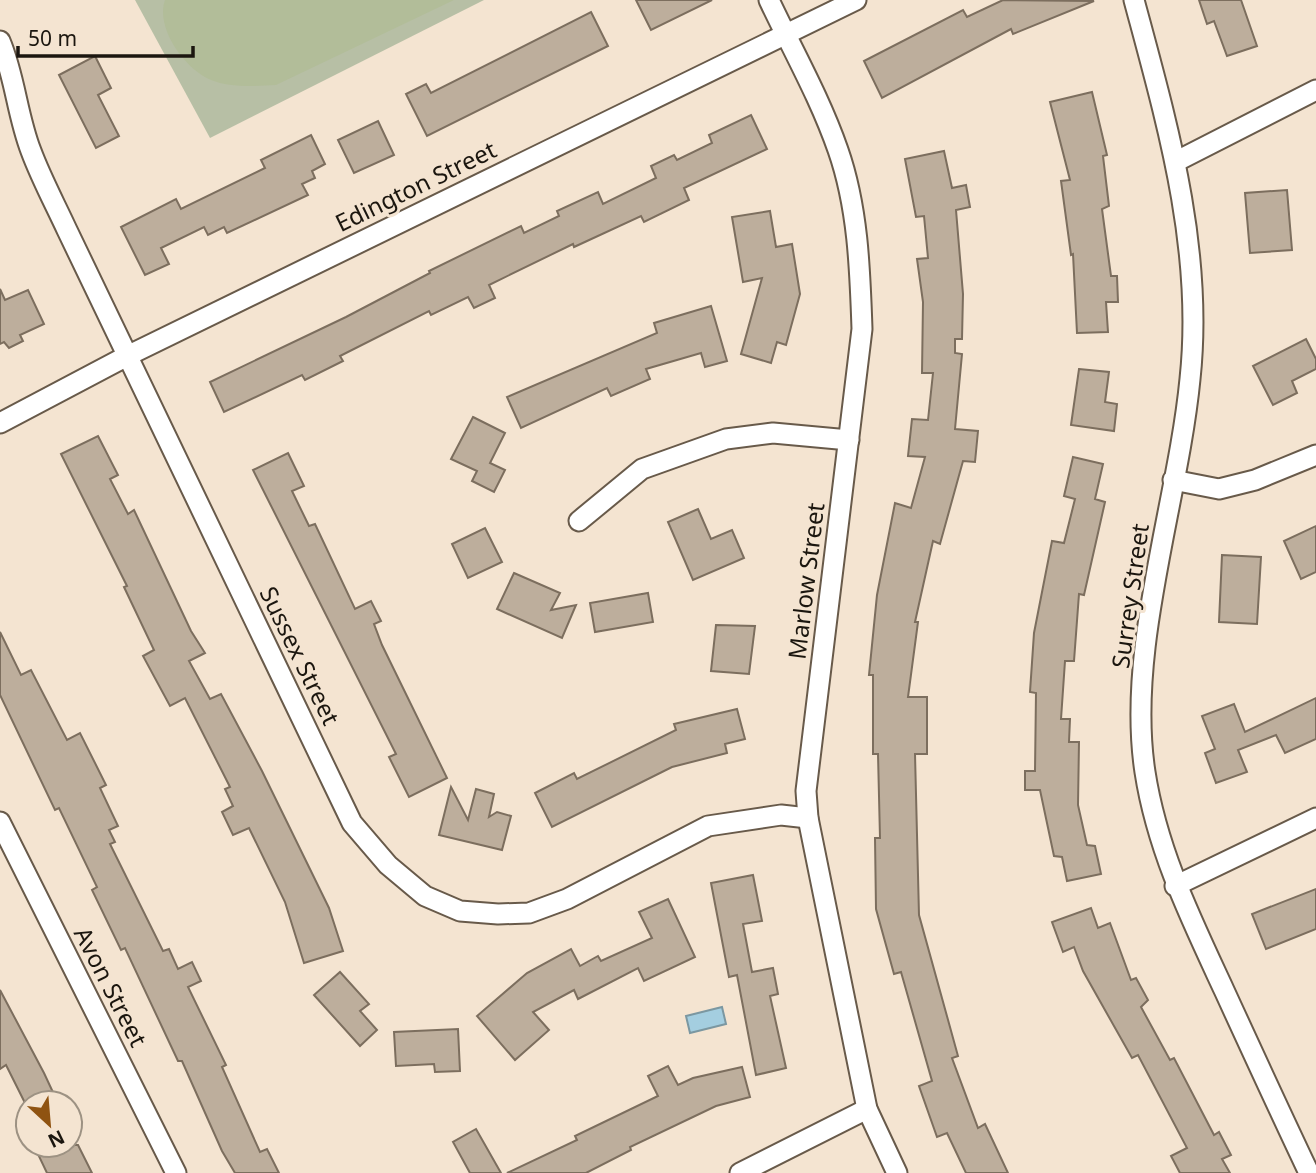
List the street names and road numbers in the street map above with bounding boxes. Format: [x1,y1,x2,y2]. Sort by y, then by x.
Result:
street label: Edington Street [329,132,502,239]
street label: Marlow Street [780,500,832,661]
street label: Surrey Street [1103,521,1156,670]
street label: Sussex Street [253,581,348,730]
street label: Avon Street [67,921,156,1052]

